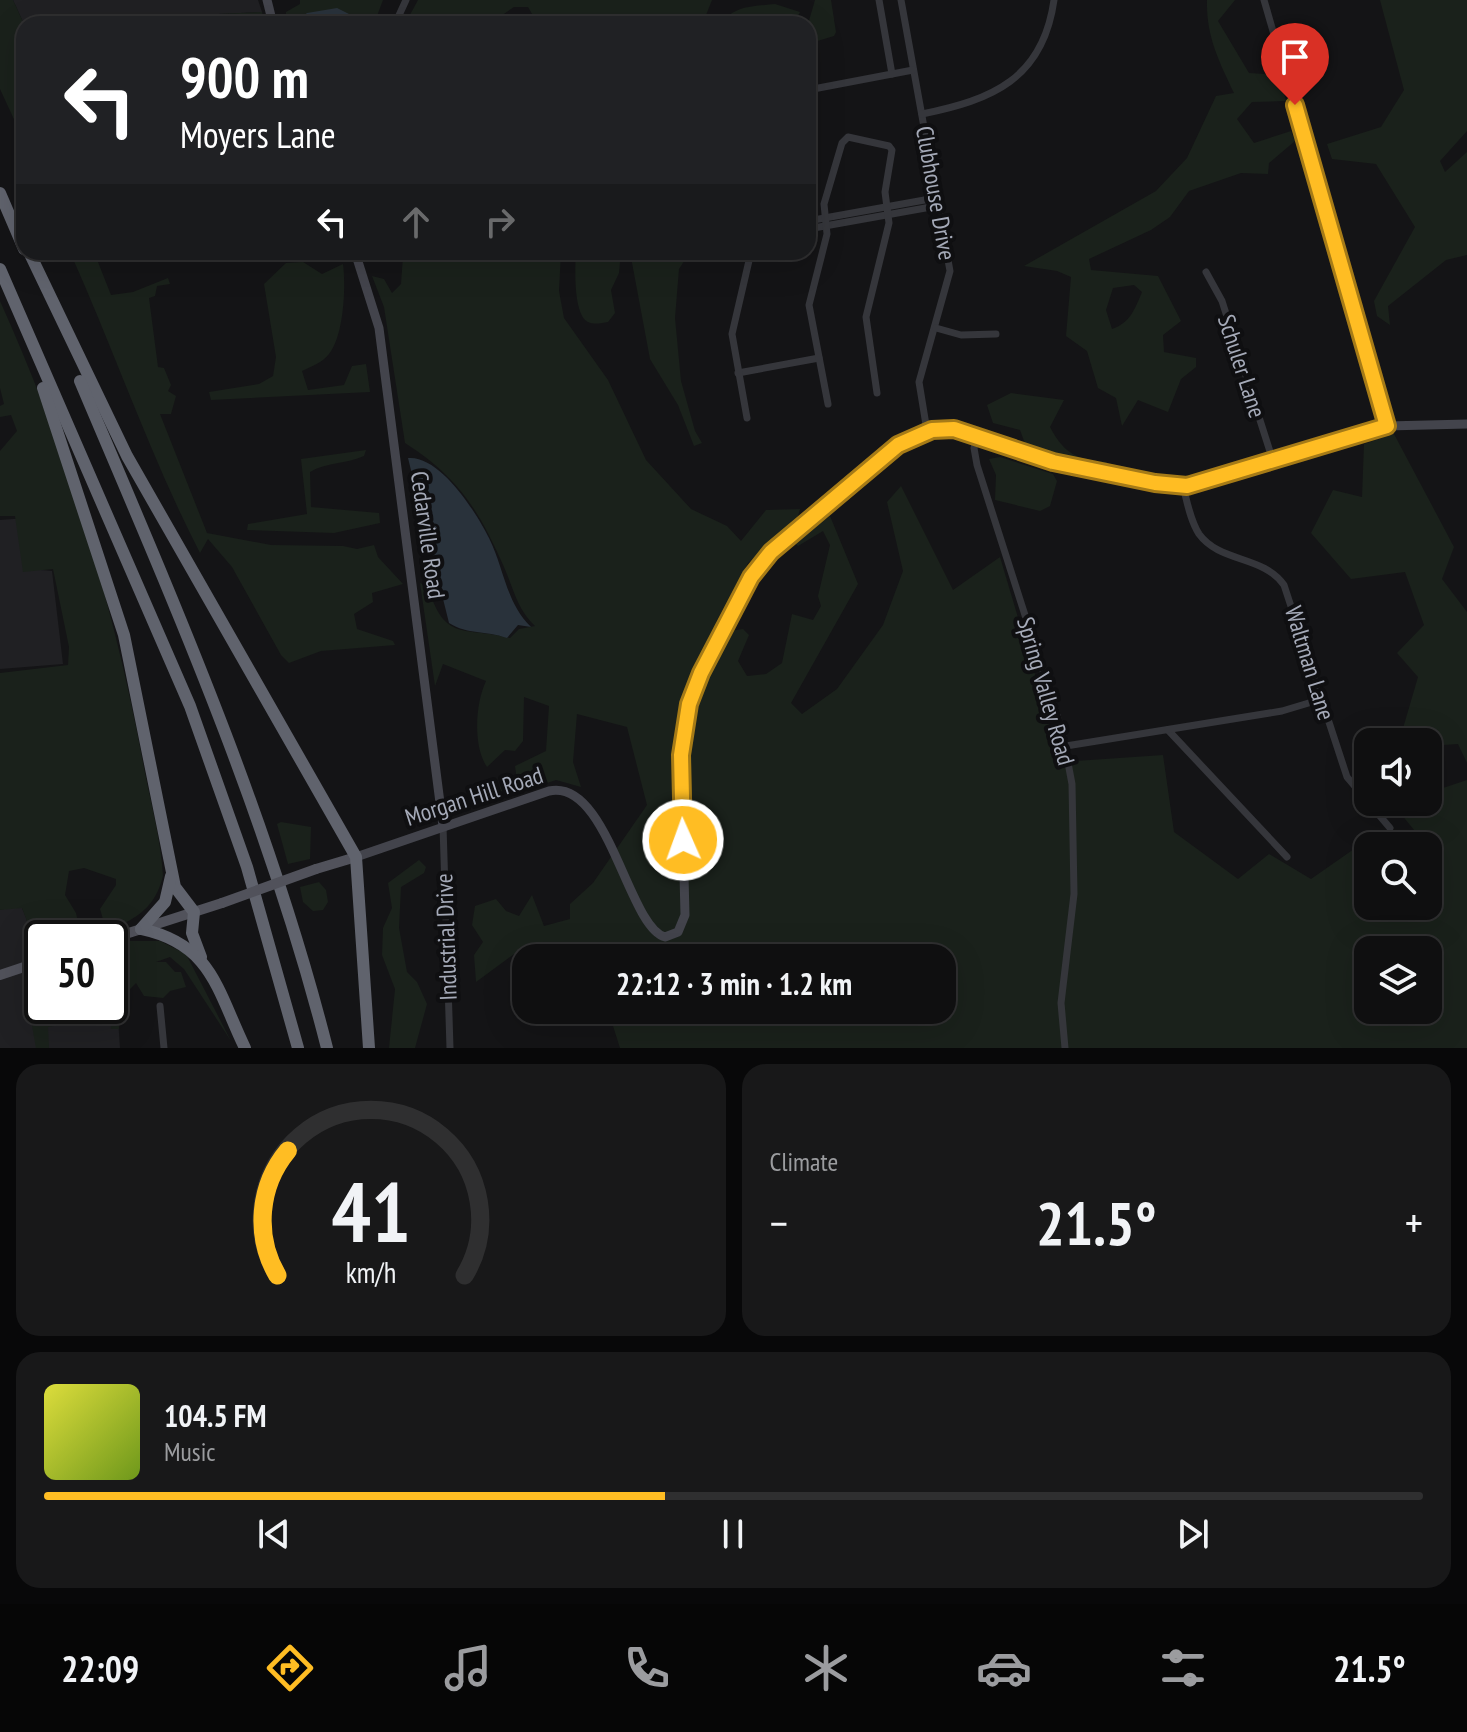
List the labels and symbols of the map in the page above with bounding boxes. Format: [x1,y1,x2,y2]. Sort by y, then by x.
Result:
pin [1261,23,1329,105]
street label: Clubhouse Drive [909,124,963,262]
street label: Schuler Lane [1211,310,1273,422]
street label: Cedarville Road [404,469,452,601]
street label: Waltman Lane [1278,602,1342,724]
street label: Spring Valley Road [1010,613,1082,769]
street label: Morgan Hill Road [401,759,547,833]
position arrow [641,798,725,882]
street label: Industrial Drive [428,873,464,1001]
speed limit sign: 50 [24,920,128,1024]

